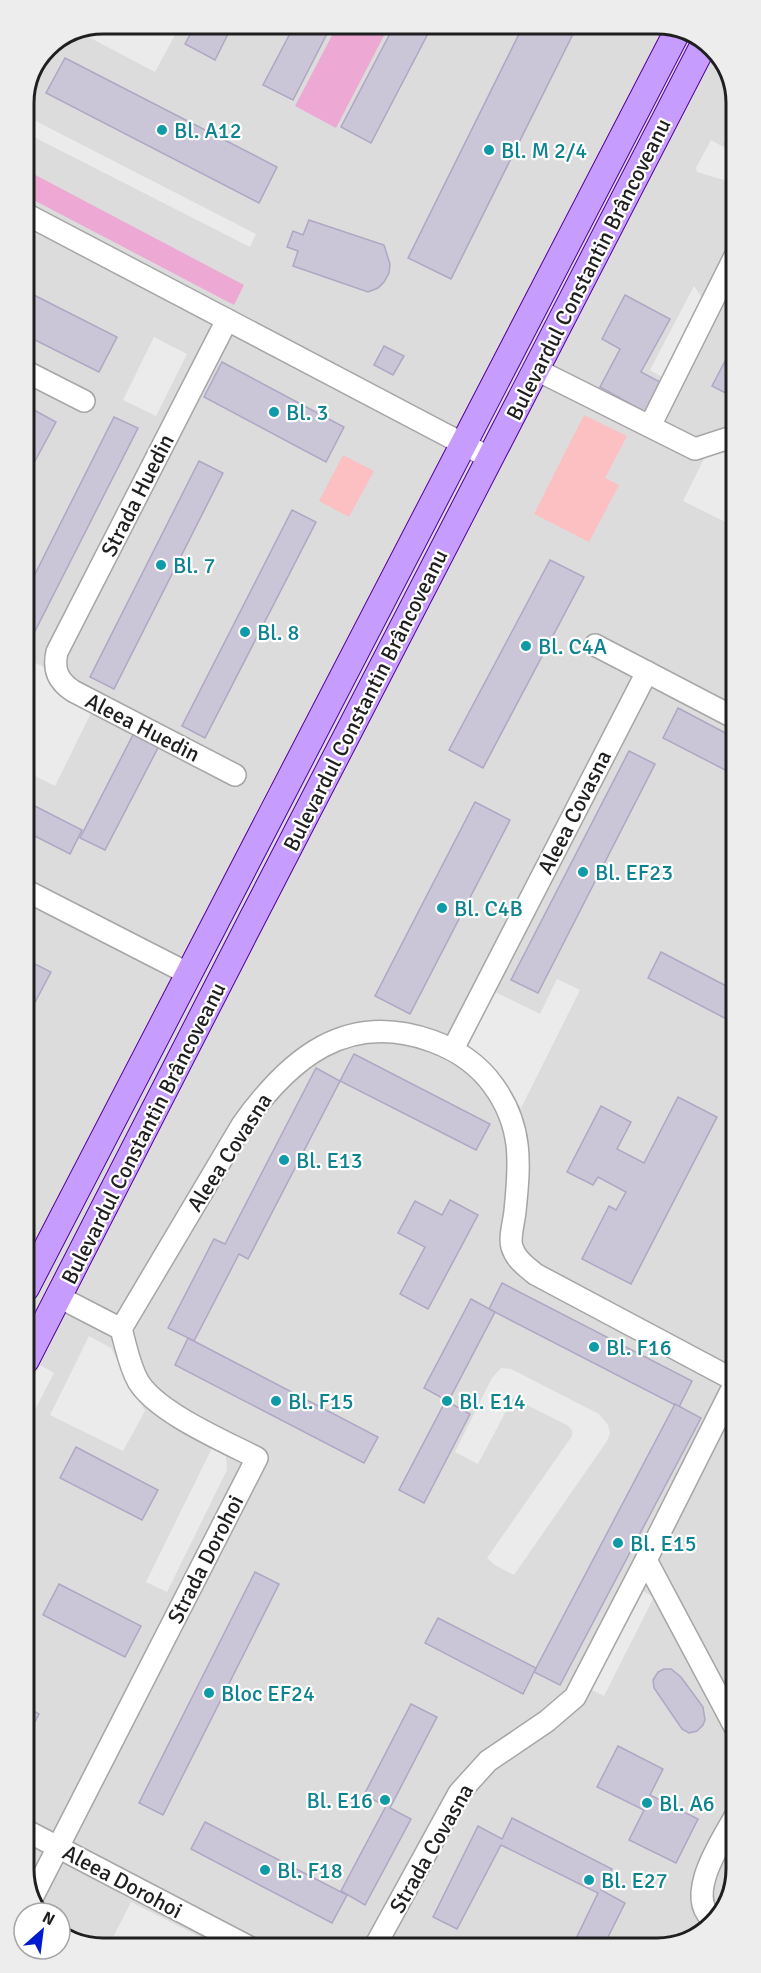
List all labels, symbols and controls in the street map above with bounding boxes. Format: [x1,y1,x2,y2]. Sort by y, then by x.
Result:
street label: Bulevardul Constantin Brâncoveanu [500,114,677,425]
place label: Bl. A12 [174,117,242,144]
marker: Bl. A12 [155,123,169,137]
place label: Bl. M 2/4 [501,137,587,164]
marker: Bl. M 2/4 [482,143,496,157]
place label: Bl. 3 [286,399,328,426]
marker: Bl. 3 [267,405,281,419]
street label: Strada Huedin [95,429,180,561]
street label: Bulevardul Constantin Brâncoveanu [277,545,454,856]
place label: Bl. 7 [173,552,215,579]
marker: Bl. 7 [154,558,168,572]
place label: Bl. 8 [257,619,299,646]
marker: Bl. 8 [238,625,252,639]
place label: Bl. C4A [538,633,608,660]
marker: Bl. C4A [519,639,533,653]
street label: Aleea Huedin [81,687,205,768]
street label: Aleea Covasna [532,746,617,879]
place label: Bl. EF23 [595,859,673,886]
marker: Bl. EF23 [576,865,590,879]
place label: Bl. C4B [454,895,523,922]
marker: Bl. C4B [435,901,449,915]
street label: Bulevardul Constantin Brâncoveanu [55,978,232,1289]
street label: Aleea Covasna [181,1088,278,1217]
place label: Bl. E13 [296,1147,363,1174]
marker: Bl. E13 [277,1153,291,1167]
place label: Bl. F16 [606,1334,672,1361]
marker: Bl. F16 [587,1340,601,1354]
place label: Bl. F15 [288,1388,354,1415]
place label: Bl. E14 [459,1388,526,1415]
marker: Bl. F15 [269,1394,283,1408]
marker: Bl. E14 [440,1394,454,1408]
street label: Strada Dorohoi [161,1490,249,1628]
place label: Bl. E15 [630,1530,697,1557]
marker: Bl. E15 [611,1536,625,1550]
place label: Bloc EF24 [221,1680,315,1707]
marker: Bloc EF24 [202,1686,216,1700]
street label: Strada Covasna [384,1779,479,1918]
place label: Bl. E16 [306,1787,373,1814]
place label: Bl. A6 [659,1790,715,1817]
marker: Bl. E16 [378,1793,392,1807]
marker: Bl. A6 [640,1796,654,1810]
street label: Aleea Dorohoi [58,1839,187,1924]
place label: Bl. F18 [277,1857,343,1884]
marker: Bl. F18 [258,1863,272,1877]
place label: Bl. E27 [601,1867,668,1894]
marker: Bl. E27 [582,1873,596,1887]
north arrow [12,1901,72,1961]
text: N [39,1907,58,1930]

